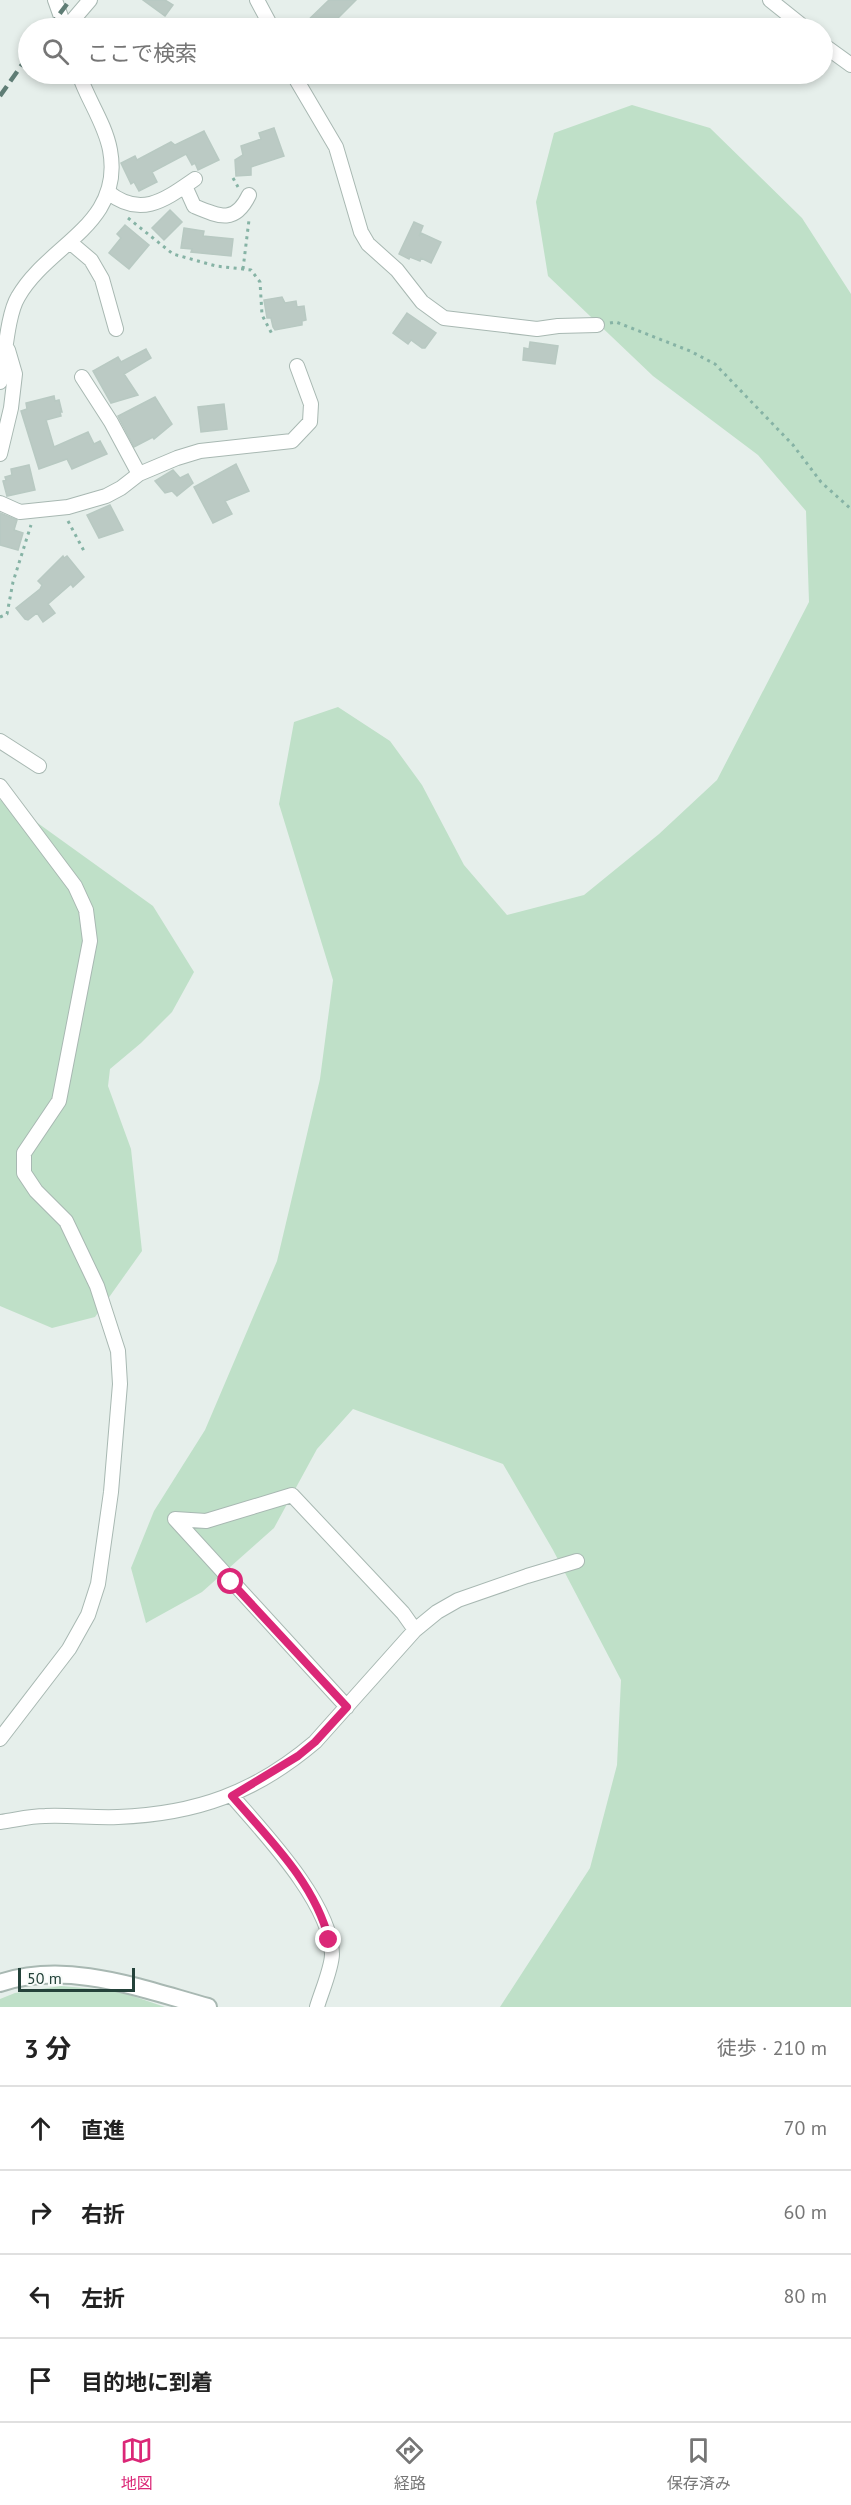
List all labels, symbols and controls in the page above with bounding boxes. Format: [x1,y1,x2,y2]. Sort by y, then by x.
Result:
search box [18,18,833,84]
icon: search [39,35,72,68]
text: ここで検索 [87,39,197,67]
route start [217,1568,243,1594]
route end [315,1926,341,1952]
scale bar [18,1965,135,1992]
text: 50 m [27,1968,62,1988]
text: 3 分 [24,2032,71,2065]
text: 徒歩 · 210 m [717,2035,827,2061]
icon: ahead [24,2112,57,2145]
text: 70 m [784,2115,827,2141]
text: 直進 [81,2116,125,2144]
icon: right [24,2196,57,2229]
text: 60 m [784,2199,827,2225]
text: 右折 [81,2200,125,2228]
icon: left [24,2280,57,2313]
text: 80 m [784,2283,827,2309]
text: 左折 [81,2284,125,2312]
icon: arrive [24,2364,57,2397]
text: 目的地に到着 [81,2368,213,2396]
tab: 地図 [120,2434,153,2494]
tab: 経路 [393,2434,426,2494]
tab: 保存済み [667,2434,731,2494]

